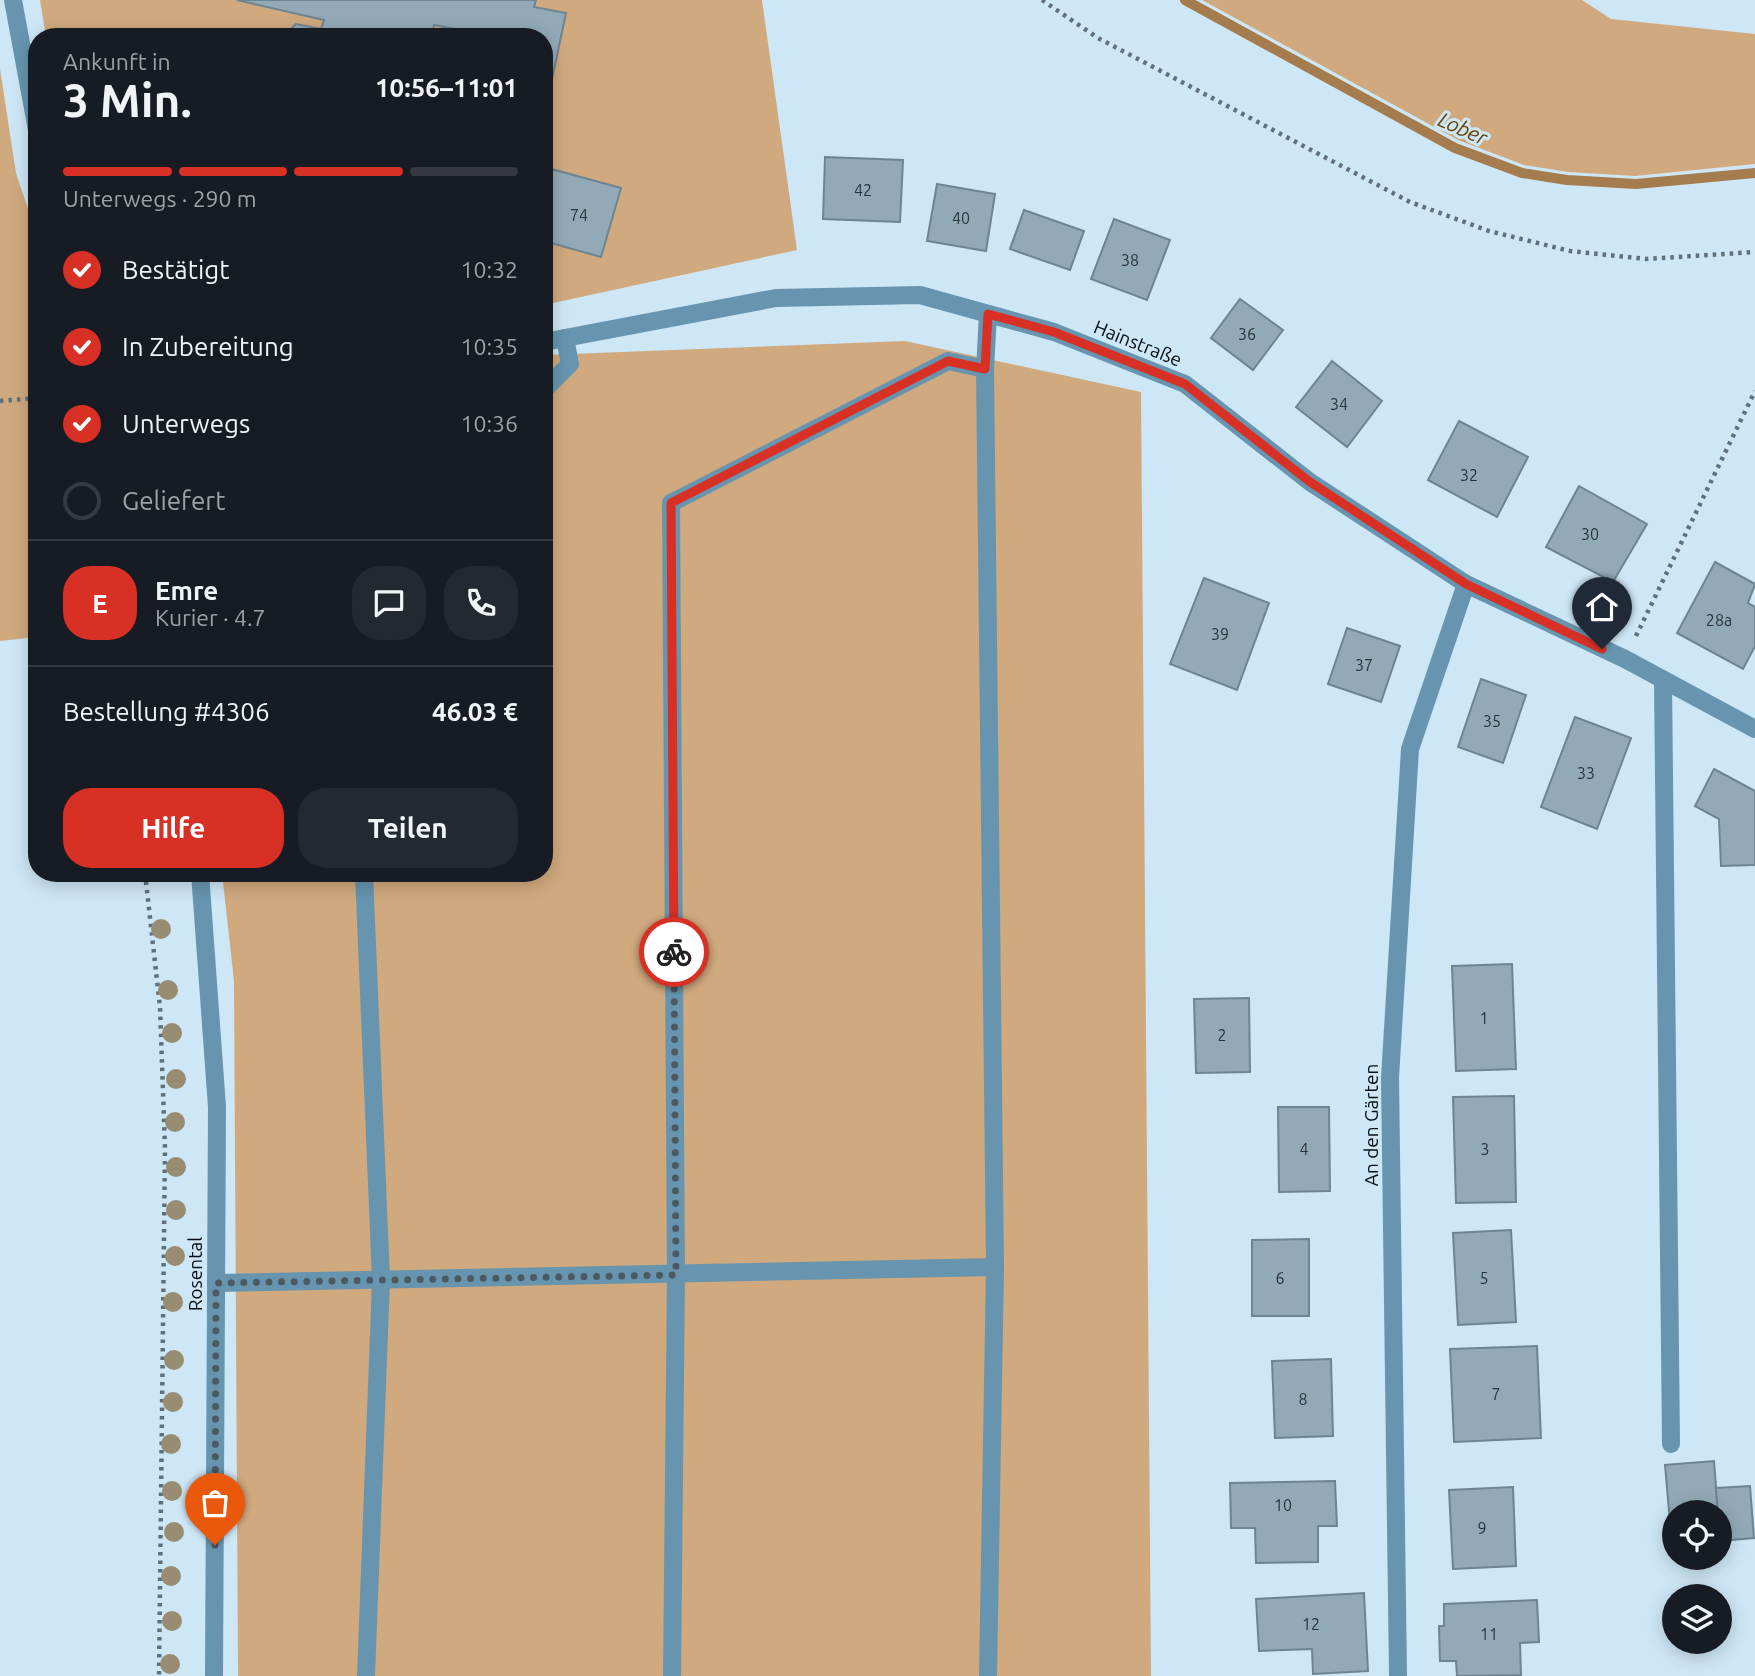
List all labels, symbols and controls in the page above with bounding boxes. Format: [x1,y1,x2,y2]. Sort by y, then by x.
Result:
text: Ankunft in [63,49,171,74]
text: 10:56–11:01 [375,73,518,102]
text: 3 Min. [63,74,192,126]
water label: Lober [1435,107,1492,150]
house number: 42 [854,181,872,199]
text: Unterwegs · 290 m [63,186,257,211]
house number: 74 [570,206,588,224]
house number: 40 [952,209,970,227]
icon: check [63,251,101,289]
house number: 38 [1121,251,1139,269]
text: Bestätigt [122,255,229,284]
text: 10:32 [460,257,518,282]
street label: Hainstraße [1091,315,1185,371]
house number: 36 [1238,325,1256,343]
icon: check [63,328,101,366]
text: In Zubereitung [122,332,294,361]
text: 10:35 [460,334,518,359]
house number: 34 [1330,395,1348,413]
icon: check [63,405,101,443]
text: Unterwegs [122,409,250,438]
text: 10:36 [460,411,518,436]
house number: 32 [1460,466,1478,484]
text: Geliefert [122,486,225,515]
house number: 30 [1581,525,1599,543]
button: chat [352,566,426,640]
button: phone [444,566,518,640]
text: Emre [155,576,218,605]
pin [1572,577,1632,649]
icon: home [1583,588,1621,626]
text: E [92,589,108,618]
text: Kurier · 4.7 [155,605,266,630]
house number: 28a [1706,611,1732,629]
house number: 39 [1211,625,1229,643]
house number: 37 [1355,656,1373,674]
text: Bestellung #4306 [63,697,270,726]
text: 46.03 € [432,697,518,726]
house number: 35 [1483,712,1501,730]
house number: 33 [1577,764,1595,782]
button: Hilfe [63,788,284,868]
button: Teilen [298,788,518,868]
courier [639,917,709,987]
icon: bike [655,933,693,971]
house number: 1 [1479,1009,1489,1027]
house number: 2 [1217,1026,1227,1044]
street label: An den Gärten [1360,1064,1382,1186]
house number: 4 [1299,1140,1309,1158]
house number: 3 [1480,1140,1490,1158]
street label: Rosental [184,1237,206,1311]
house number: 6 [1275,1269,1285,1287]
house number: 5 [1479,1269,1489,1287]
house number: 7 [1491,1385,1501,1403]
house number: 8 [1298,1390,1308,1408]
pin [185,1473,245,1545]
icon: bag [196,1484,234,1522]
house number: 10 [1274,1496,1292,1514]
map controls [1662,1500,1732,1654]
button: locate [1662,1500,1732,1570]
house number: 9 [1477,1519,1487,1537]
button: layers [1662,1584,1732,1654]
house number: 12 [1302,1615,1320,1633]
house number: 11 [1480,1625,1498,1643]

